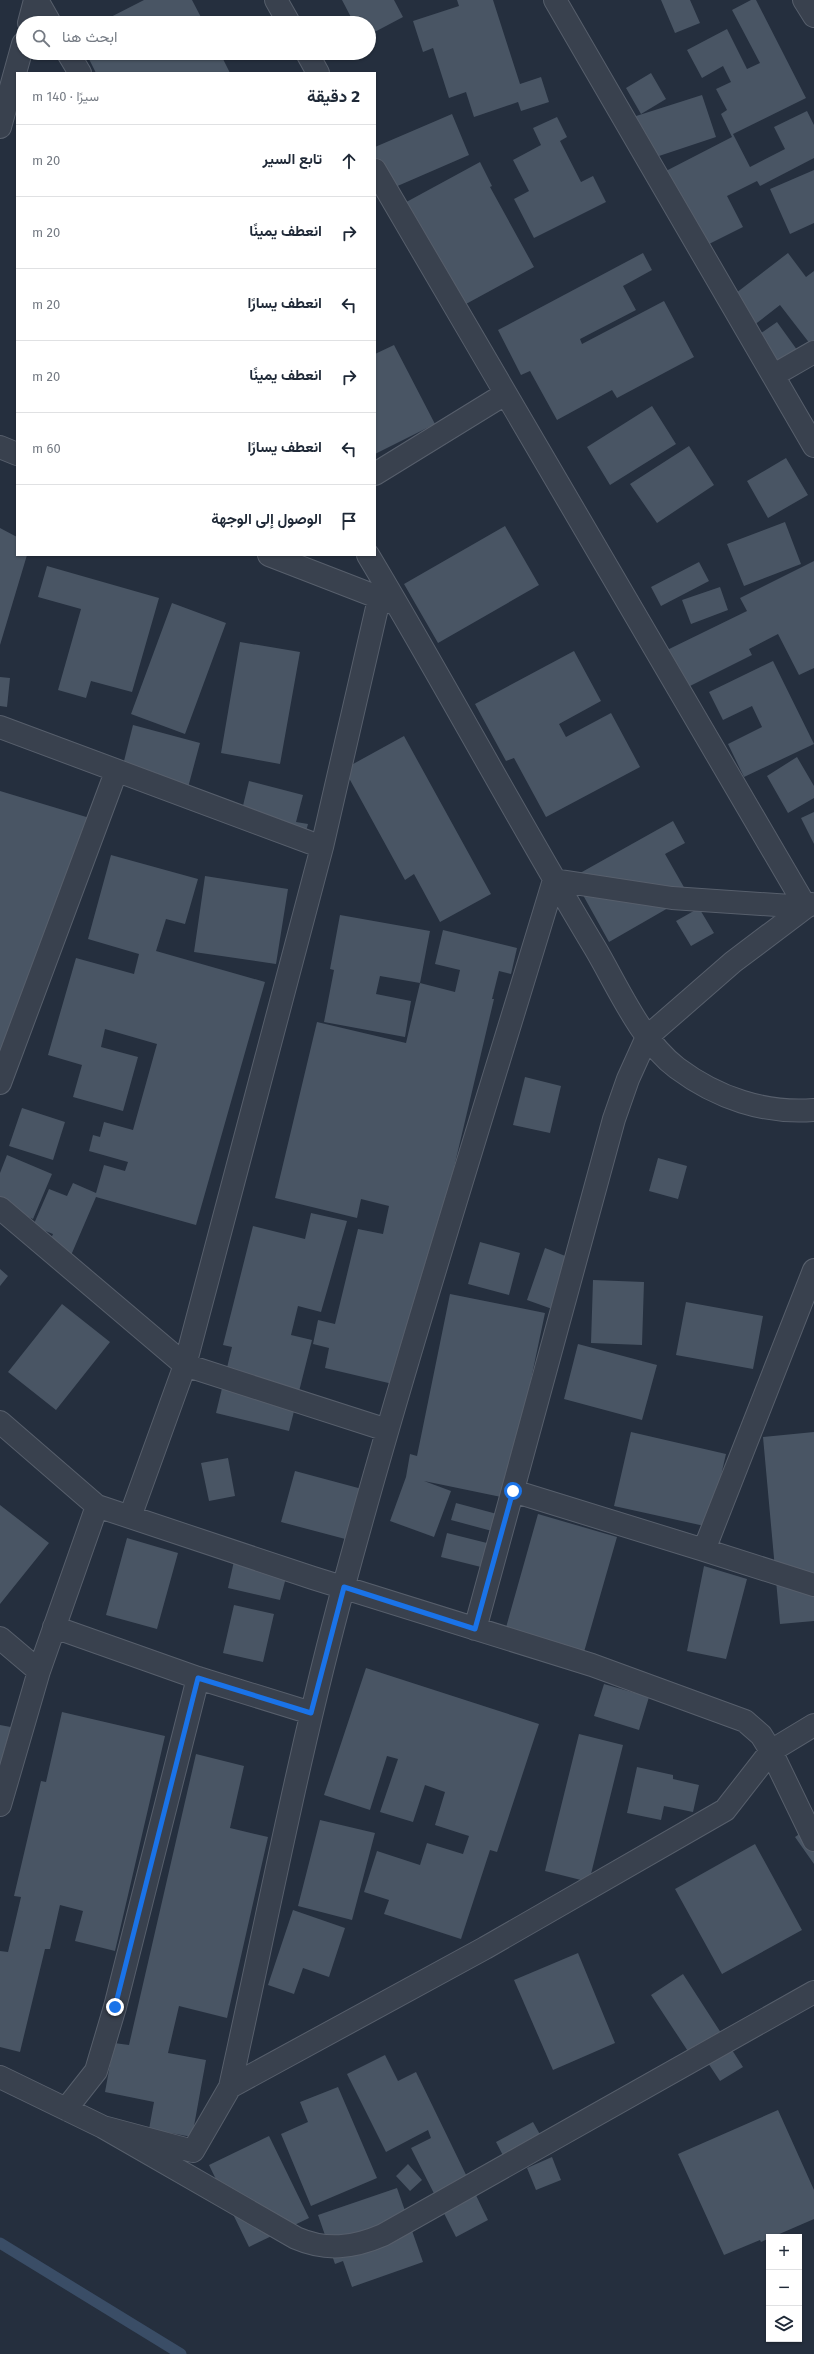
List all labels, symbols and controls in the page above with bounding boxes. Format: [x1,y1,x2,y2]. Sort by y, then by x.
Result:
search box [16,16,376,60]
icon: search [30,27,52,49]
text: ابحث هنا [62,28,117,46]
text: 2 دقيقة [307,86,360,107]
text: سيرًا · 140 m [32,89,99,104]
text: تابع السير [263,150,322,168]
icon: ahead [338,150,360,172]
text: 20 m [32,153,60,168]
text: انعطف يمينًا [249,222,322,240]
icon: right [338,222,360,244]
text: 20 m [32,225,60,240]
text: انعطف يسارًا [247,294,322,312]
icon: left [338,294,360,316]
text: 20 m [32,297,60,312]
text: انعطف يمينًا [249,366,322,384]
icon: right [338,366,360,388]
text: 20 m [32,369,60,384]
text: انعطف يسارًا [247,438,322,456]
icon: left [338,438,360,460]
text: 60 m [32,441,61,456]
text: الوصول إلى الوجهة [211,510,322,528]
icon: arrive [338,510,360,532]
route start [504,1482,522,1500]
route end [106,1998,124,2016]
map controls [766,2234,802,2342]
button: + [766,2234,802,2270]
button: − [766,2270,802,2306]
button: layers [766,2306,802,2342]

